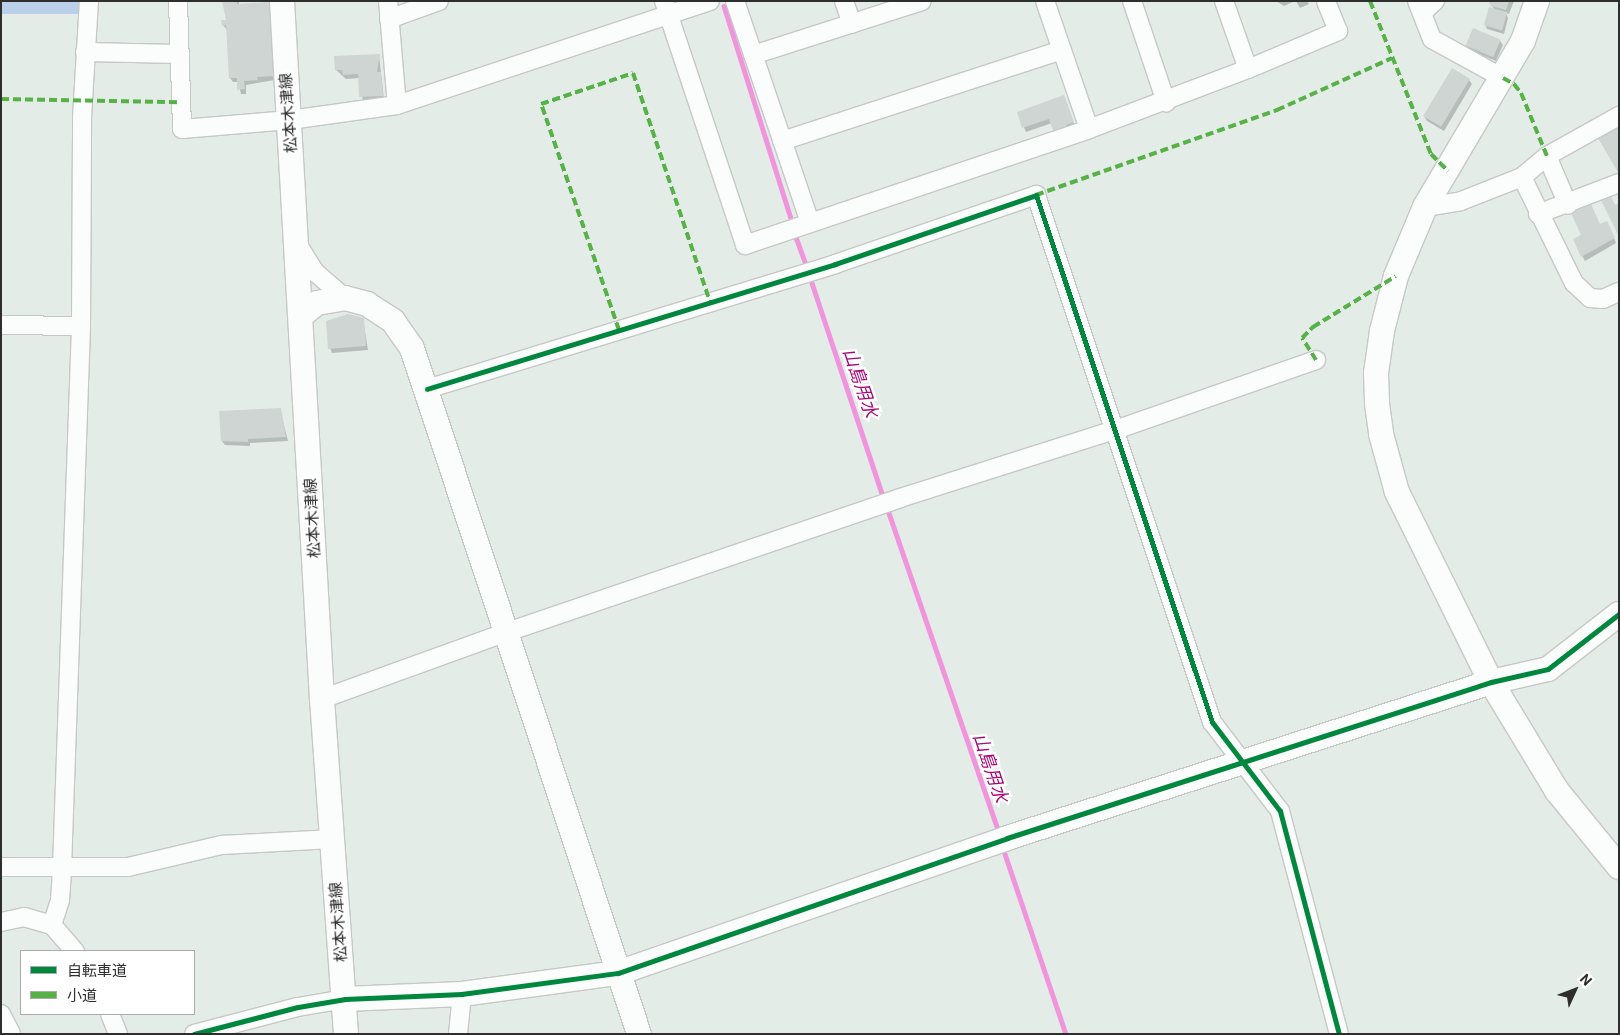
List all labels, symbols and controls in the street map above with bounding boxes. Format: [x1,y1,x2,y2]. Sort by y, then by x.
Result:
street label: 松本木津線 [277,72,301,154]
water label: 山島用水 [838,345,882,421]
street label: 松本木津線 [301,478,325,558]
water label: 山島用水 [968,730,1012,806]
street label: 松本木津線 [327,881,351,963]
legend [20,950,195,1015]
text: 自転車道 [67,962,127,980]
north arrow [1550,965,1600,1015]
text: N [1577,971,1595,989]
text: 小道 [67,987,97,1005]

